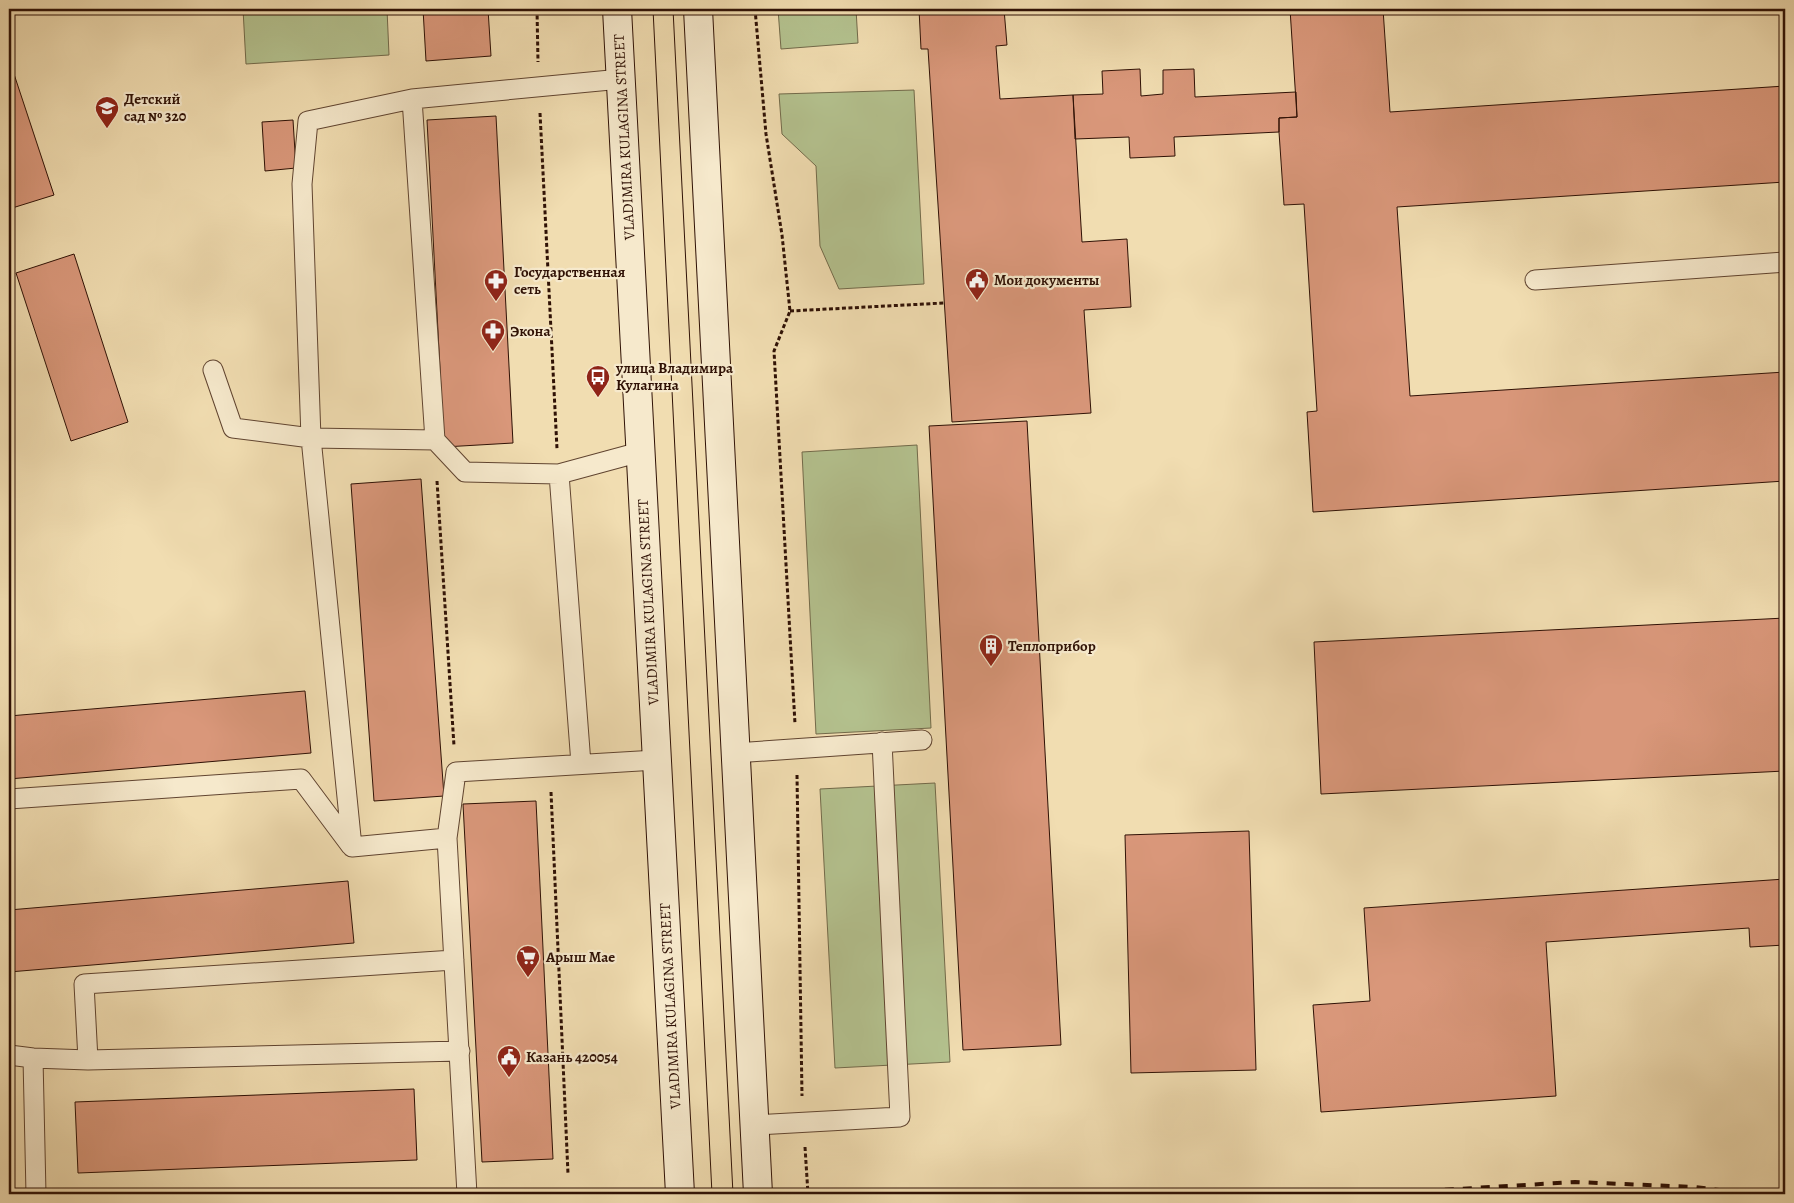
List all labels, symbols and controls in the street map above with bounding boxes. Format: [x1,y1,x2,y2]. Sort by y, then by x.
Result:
street label: VLADIMIRA KULAGINA STREET [609,33,639,241]
place label: Детский сад № 320 [124,89,187,126]
school or university icon: Детский сад № 320 [94,95,120,129]
place label: Государственная сеть [514,262,626,299]
public building icon: Мои документы [964,267,990,301]
pharmacy icon: Государственная сеть [483,268,509,302]
place label: Мои документы [994,270,1099,290]
pharmacy icon: Экона [480,318,506,352]
place label: Экона [510,321,551,341]
place label: улица Владимира Кулагина [615,358,734,395]
bus stop icon: улица Владимира Кулагина [585,364,611,398]
street label: VLADIMIRA KULAGINA STREET [633,498,663,706]
building icon: Теплоприбор [978,633,1004,667]
place label: Теплоприбор [1008,636,1096,656]
street label: VLADIMIRA KULAGINA STREET [655,902,685,1110]
supermarket icon: Арыш Мае [515,944,541,978]
place label: Арыш Мае [545,947,615,967]
public building icon: Казань 420054 [496,1044,522,1078]
place label: Казань 420054 [526,1047,618,1067]

